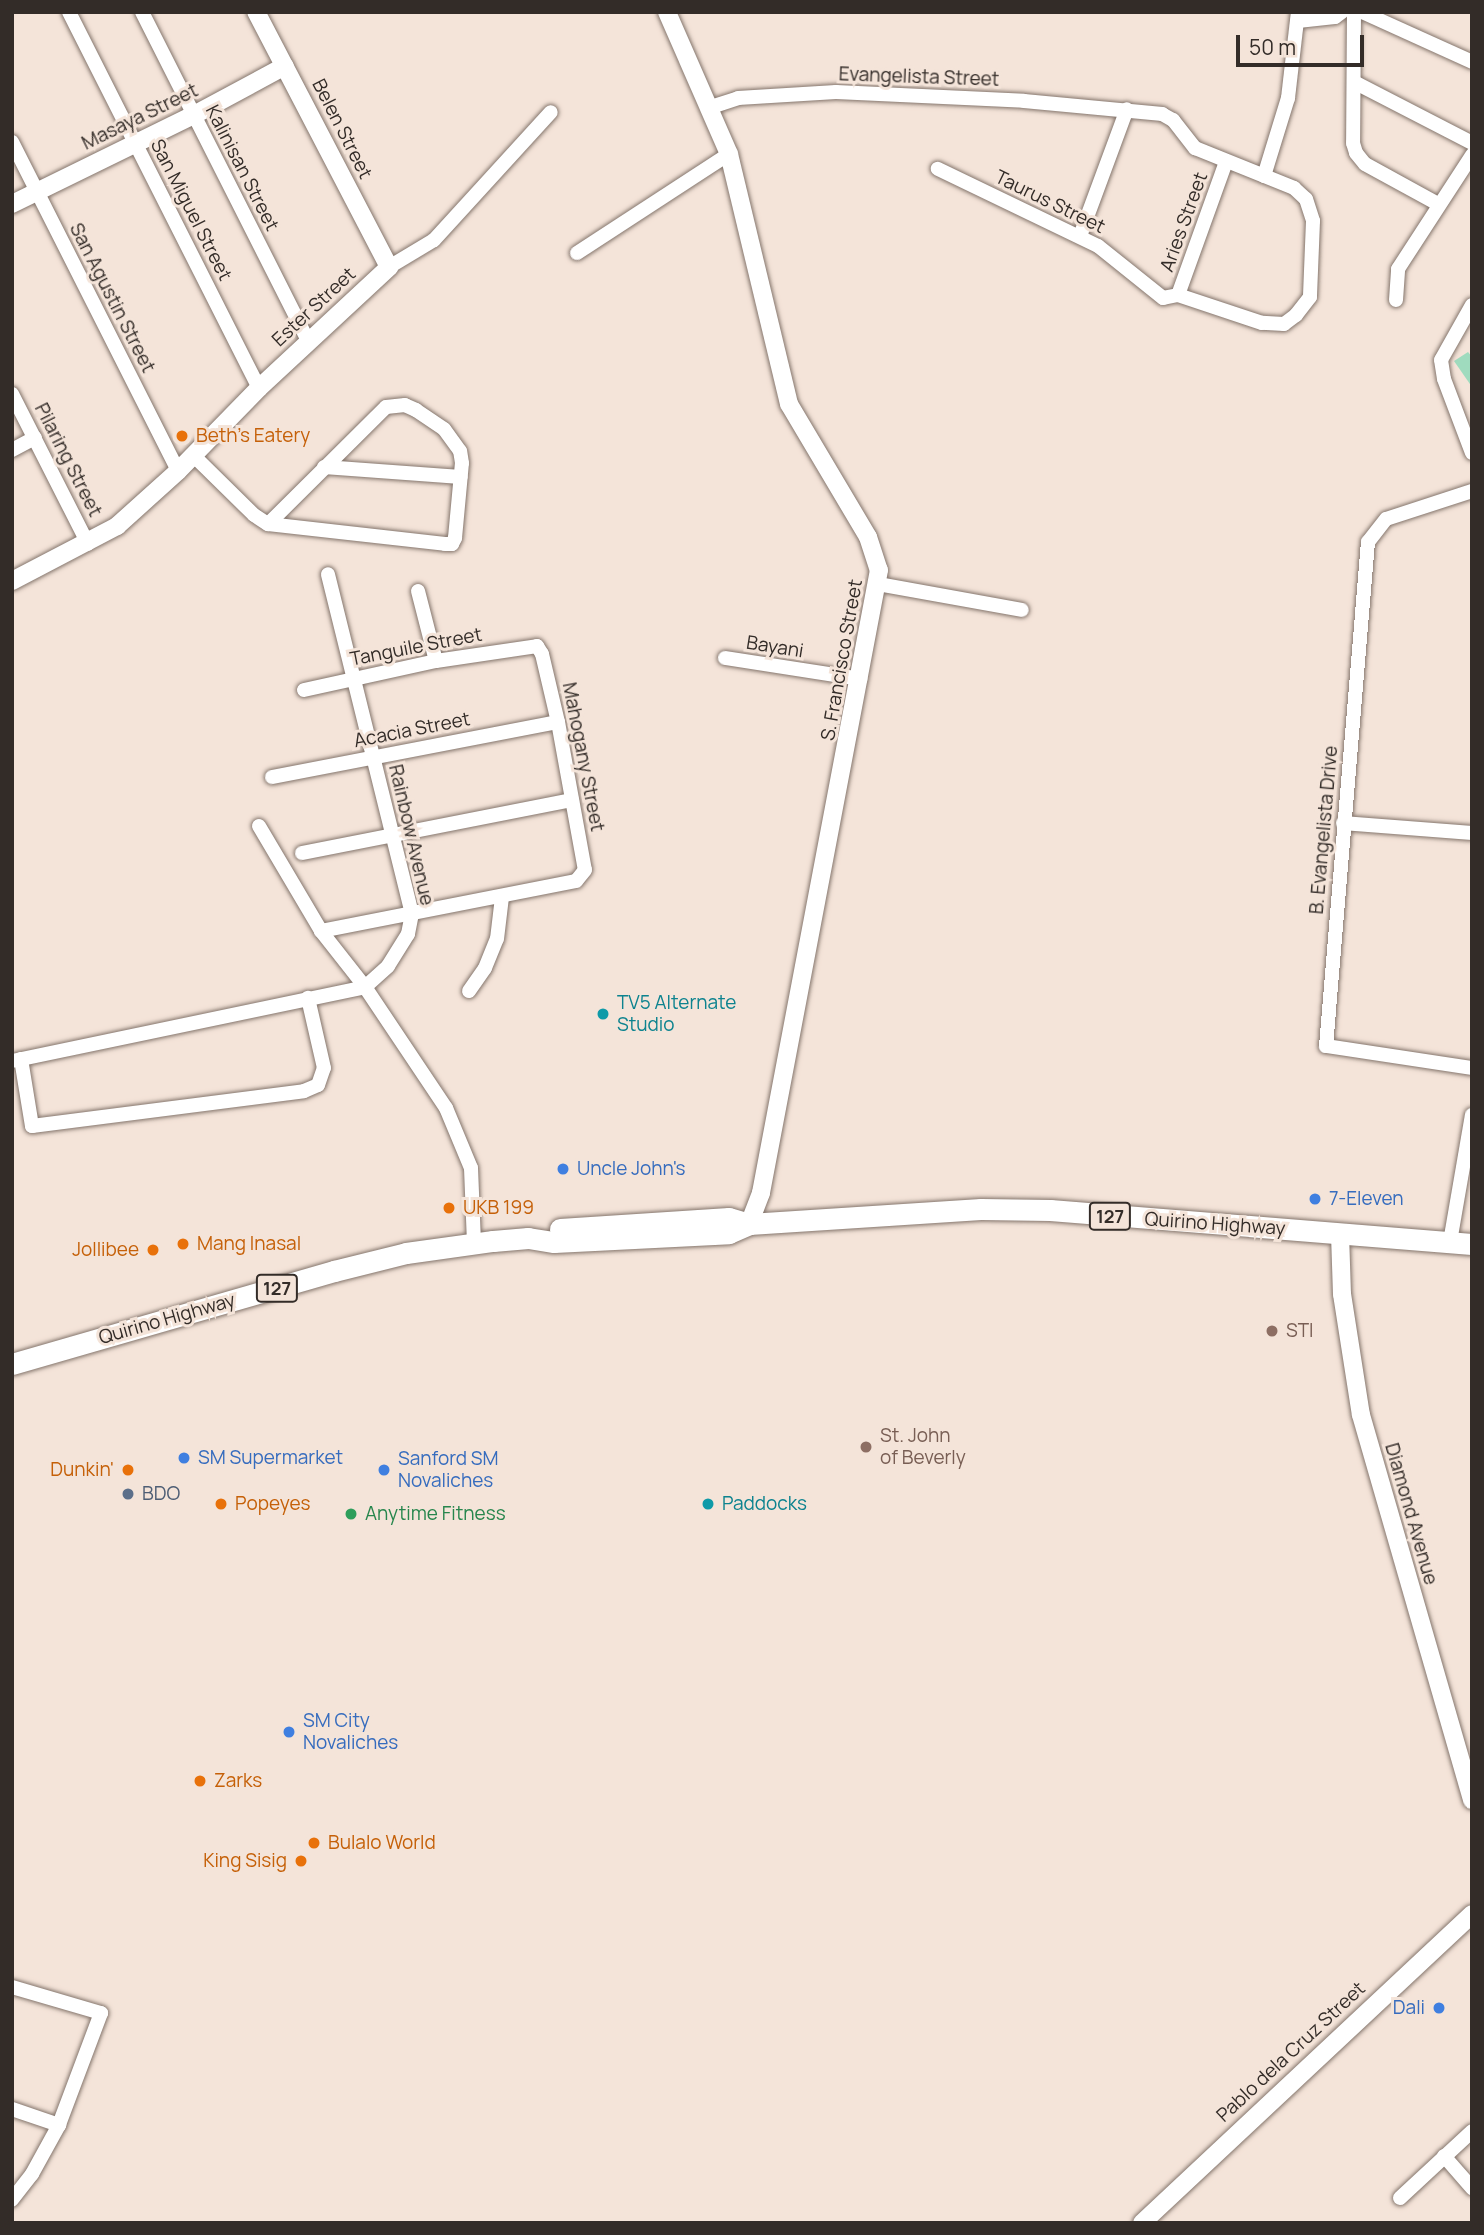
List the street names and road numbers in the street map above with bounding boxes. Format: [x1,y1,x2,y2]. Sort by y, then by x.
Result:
street label: Evangelista Street [838,63,1000,91]
street label: Belen Street [307,75,377,183]
street label: Masaya Street [78,79,202,155]
street label: Kalinisan Street [201,101,283,235]
street label: San Miguel Street [146,136,236,284]
street label: Taurus Street [991,166,1109,238]
street label: Aries Street [1156,169,1212,275]
street label: San Agustin Street [64,219,160,377]
street label: Ester Street [268,263,360,351]
street label: Pilaring Street [30,399,106,521]
street label: S. Francisco Street [817,578,867,742]
street label: Tanguile Street [348,623,484,671]
street label: Bayani [745,631,805,663]
street label: Mahogany Street [557,681,609,833]
street label: Acacia Street [352,708,472,752]
street label: B. Evangelista Drive [1305,745,1343,915]
street label: Rainbow Avenue [384,762,438,908]
road number: 127 [1087,1202,1133,1231]
street label: Quirino Highway [1144,1208,1286,1240]
road number: 127 [254,1274,300,1302]
street label: Quirino Highway [96,1289,238,1349]
street label: Diamond Avenue [1380,1441,1442,1587]
street label: Pablo dela Cruz Street [1212,1977,1370,2127]

